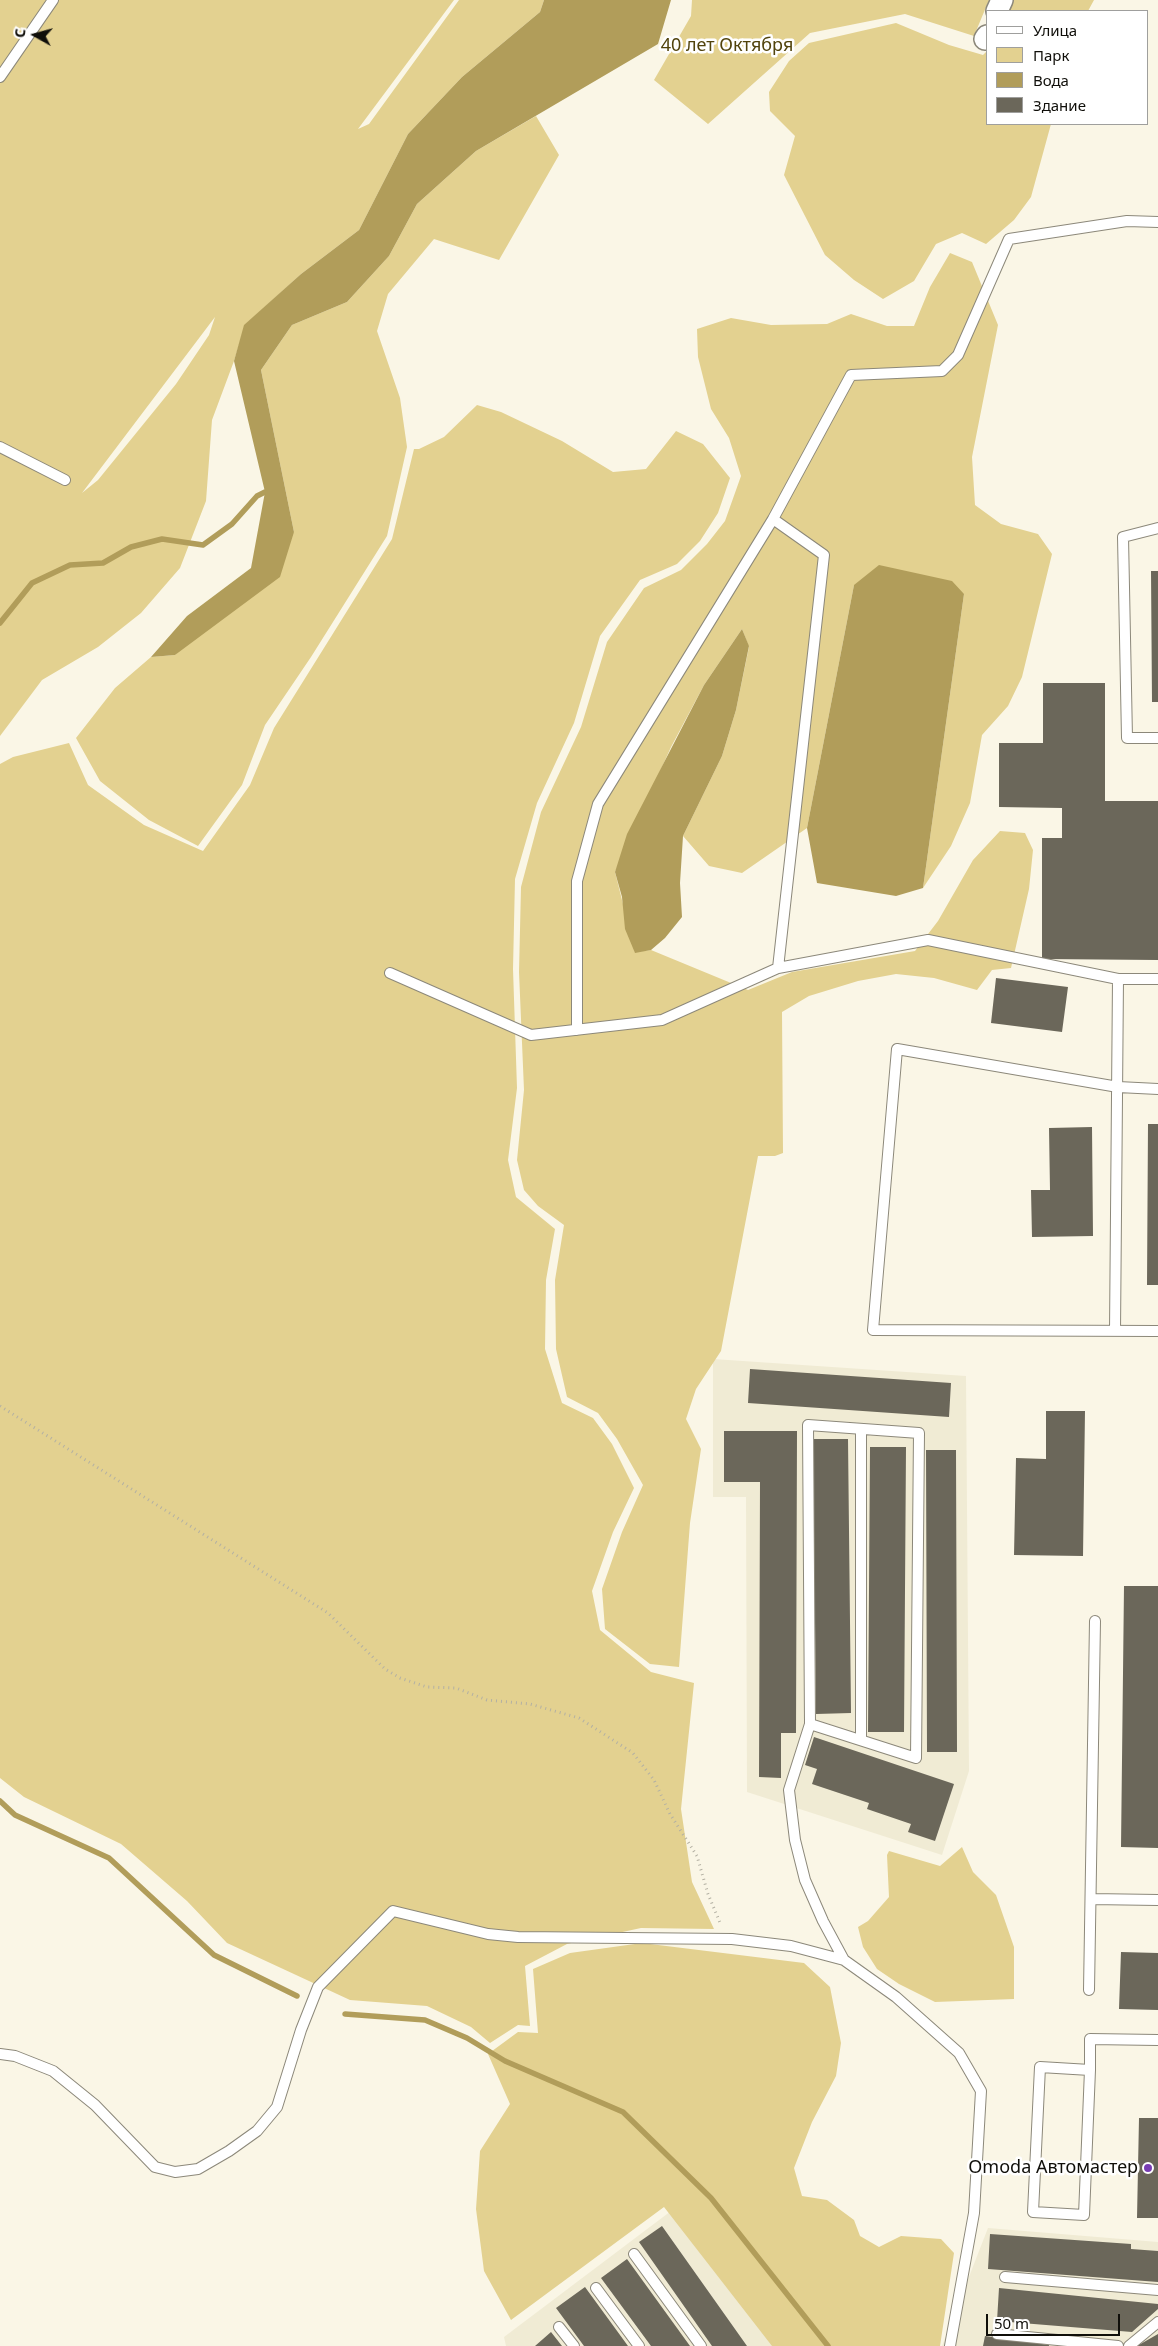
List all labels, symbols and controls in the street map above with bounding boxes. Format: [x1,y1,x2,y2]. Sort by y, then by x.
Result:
north arrow [10,10,60,60]
legend [986,10,1148,125]
text: Улица [1033,20,1077,40]
text: С [10,27,30,39]
park label: 40 лет Октября [661,35,793,57]
text: Парк [1033,45,1069,65]
text: Вода [1033,70,1069,90]
text: Здание [1033,95,1086,115]
place label: Omoda Автомастер [968,2157,1138,2179]
marker: Omoda Автомастер [1142,2162,1154,2174]
scale bar [988,2304,1122,2336]
text: 50 m [994,2313,1029,2333]

